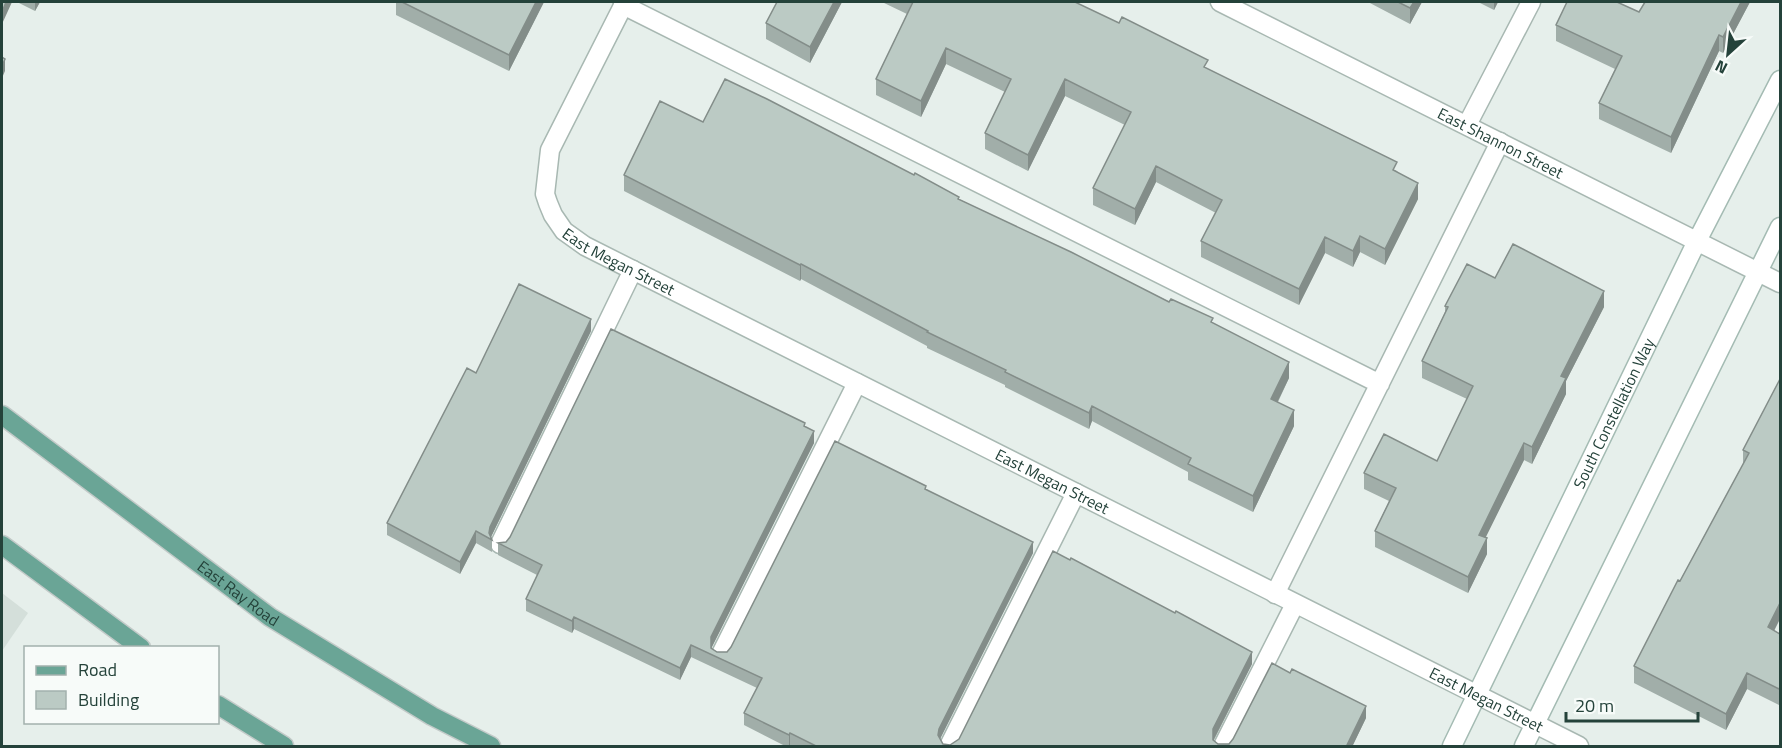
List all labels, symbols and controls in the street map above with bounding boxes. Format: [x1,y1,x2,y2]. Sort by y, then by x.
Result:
north arrow [1698,24,1758,84]
text: N [1711,54,1732,81]
street label: East Shannon Street [1434,101,1568,185]
street label: East Megan Street [557,222,680,302]
street label: South Constellation Way [1567,333,1660,493]
street label: East Megan Street [991,442,1114,520]
street label: East Ray Road [192,554,284,632]
legend [24,646,219,724]
text: Road [78,656,117,683]
street label: East Megan Street [1425,661,1548,738]
scale bar [1566,685,1698,723]
text: Building [78,686,139,713]
text: 20 m [1575,692,1614,719]

